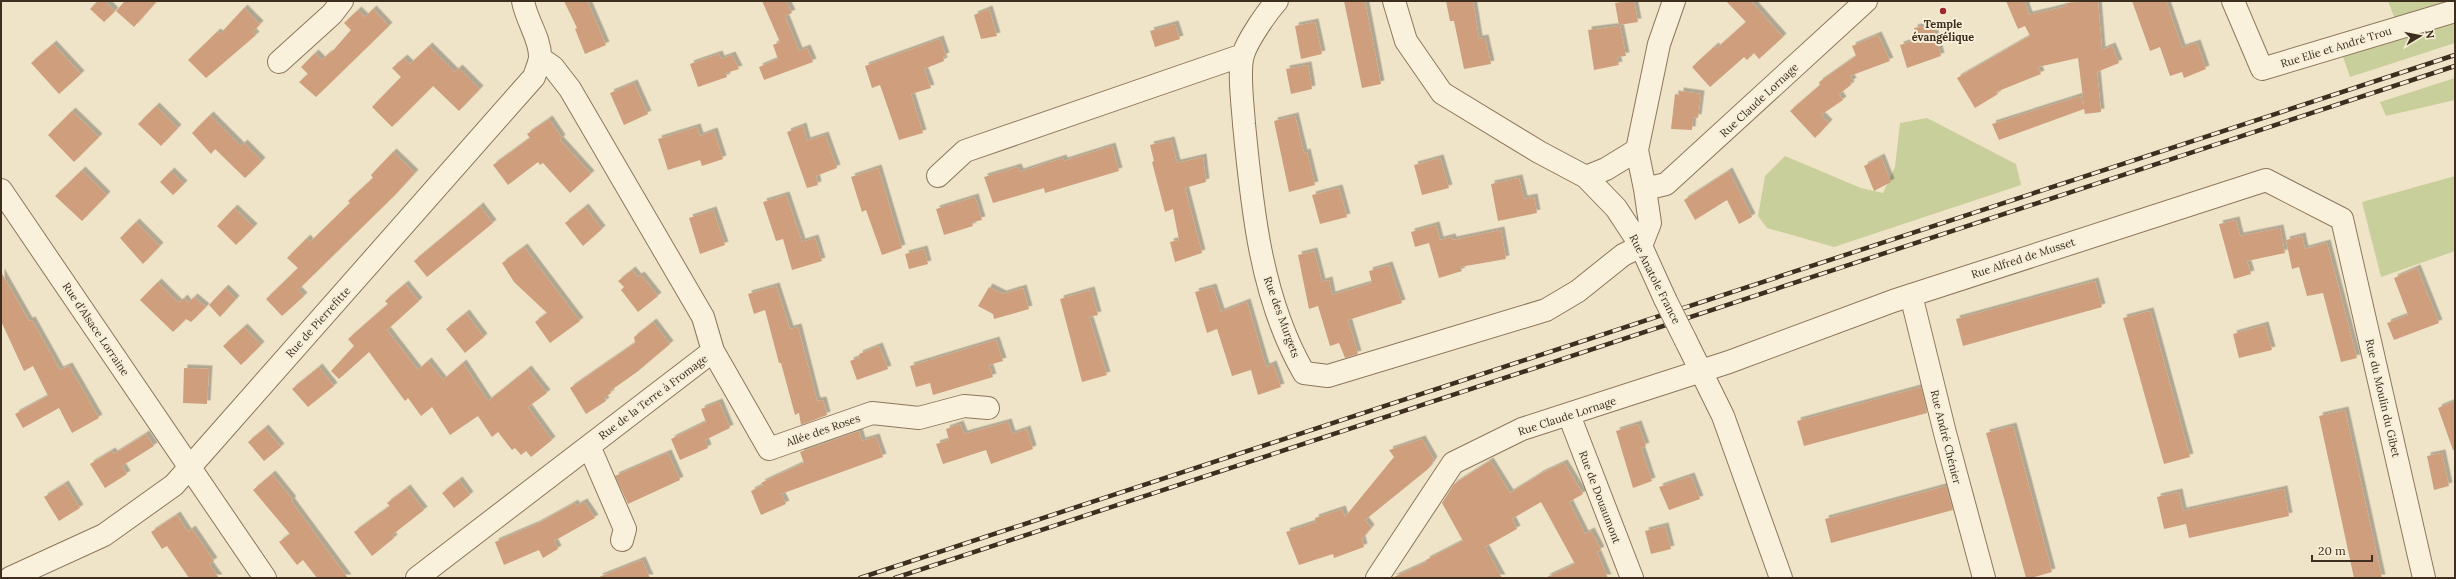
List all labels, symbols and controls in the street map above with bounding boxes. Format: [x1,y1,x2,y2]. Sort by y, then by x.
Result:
marker: Temple évangélique [1938,6,1948,16]
north arrow [2400,16,2440,56]
place label: Temple évangélique [1912,17,1974,44]
street label: Rue Elie et André Trou [2279,23,2394,71]
text: N [2422,29,2438,40]
street label: Rue Claude Lornage [1717,60,1801,140]
street label: Rue Anatole France [1626,232,1684,326]
street label: Rue Alfred de Musset [1969,234,2077,281]
street label: Rue des Murgets [1261,274,1303,360]
street label: Rue d'Alsace Lorraine [60,280,132,378]
street label: Rue de Pierrefitte [283,284,354,360]
street label: Rue du Moulin du Gibet [2363,337,2404,459]
street label: Rue de la Terre à Fromage [596,351,710,443]
street label: Rue André Chénier [1928,388,1965,486]
street label: Rue Claude Lornage [1516,393,1618,438]
street label: Allée des Roses [783,411,862,450]
street label: Rue de Douaumont [1576,449,1624,546]
scale bar [2312,537,2372,563]
text: 20 m [2318,543,2346,558]

